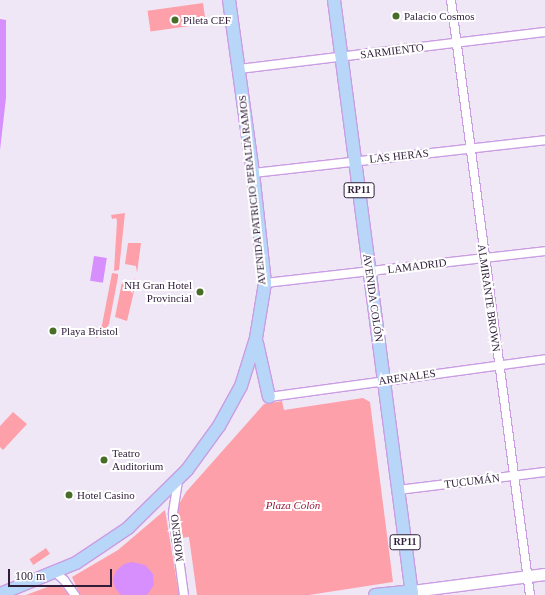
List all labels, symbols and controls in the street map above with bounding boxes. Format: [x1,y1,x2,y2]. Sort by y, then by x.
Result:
place label: Palacio Cosmos [404,9,475,23]
marker: Palacio Cosmos [391,11,401,21]
place label: Pileta CEF [183,13,231,27]
marker: Pileta CEF [170,15,180,25]
street label: SARMIENTO [359,41,425,61]
street label: AVENIDA PATRICIO PERALTA RAMOS [235,94,269,286]
street label: LAS HERAS [369,146,429,166]
road number: RP11 [343,182,375,198]
street label: ALMIRANTE BROWN [475,243,503,353]
street label: AVENIDA COLÓN [360,253,386,343]
street label: LAMADRID [387,256,447,276]
place label: NH Gran Hotel Provincial [124,279,192,305]
marker: NH Gran Hotel Provincial [195,287,205,297]
place label: Playa Bristol [61,324,118,338]
marker: Playa Bristol [48,326,58,336]
street label: ARENALES [378,366,436,388]
place label: Teatro Auditorium [112,447,163,473]
marker: Teatro Auditorium [99,455,109,465]
street label: TUCUMÁN [444,471,500,491]
place label: Hotel Casino [77,488,135,502]
marker: Hotel Casino [64,490,74,500]
park label: Plaza Colón [266,498,320,512]
street label: MORENO [168,514,186,562]
road number: RP11 [389,534,421,550]
scale bar [10,561,114,587]
text: 100 m [15,569,45,583]

